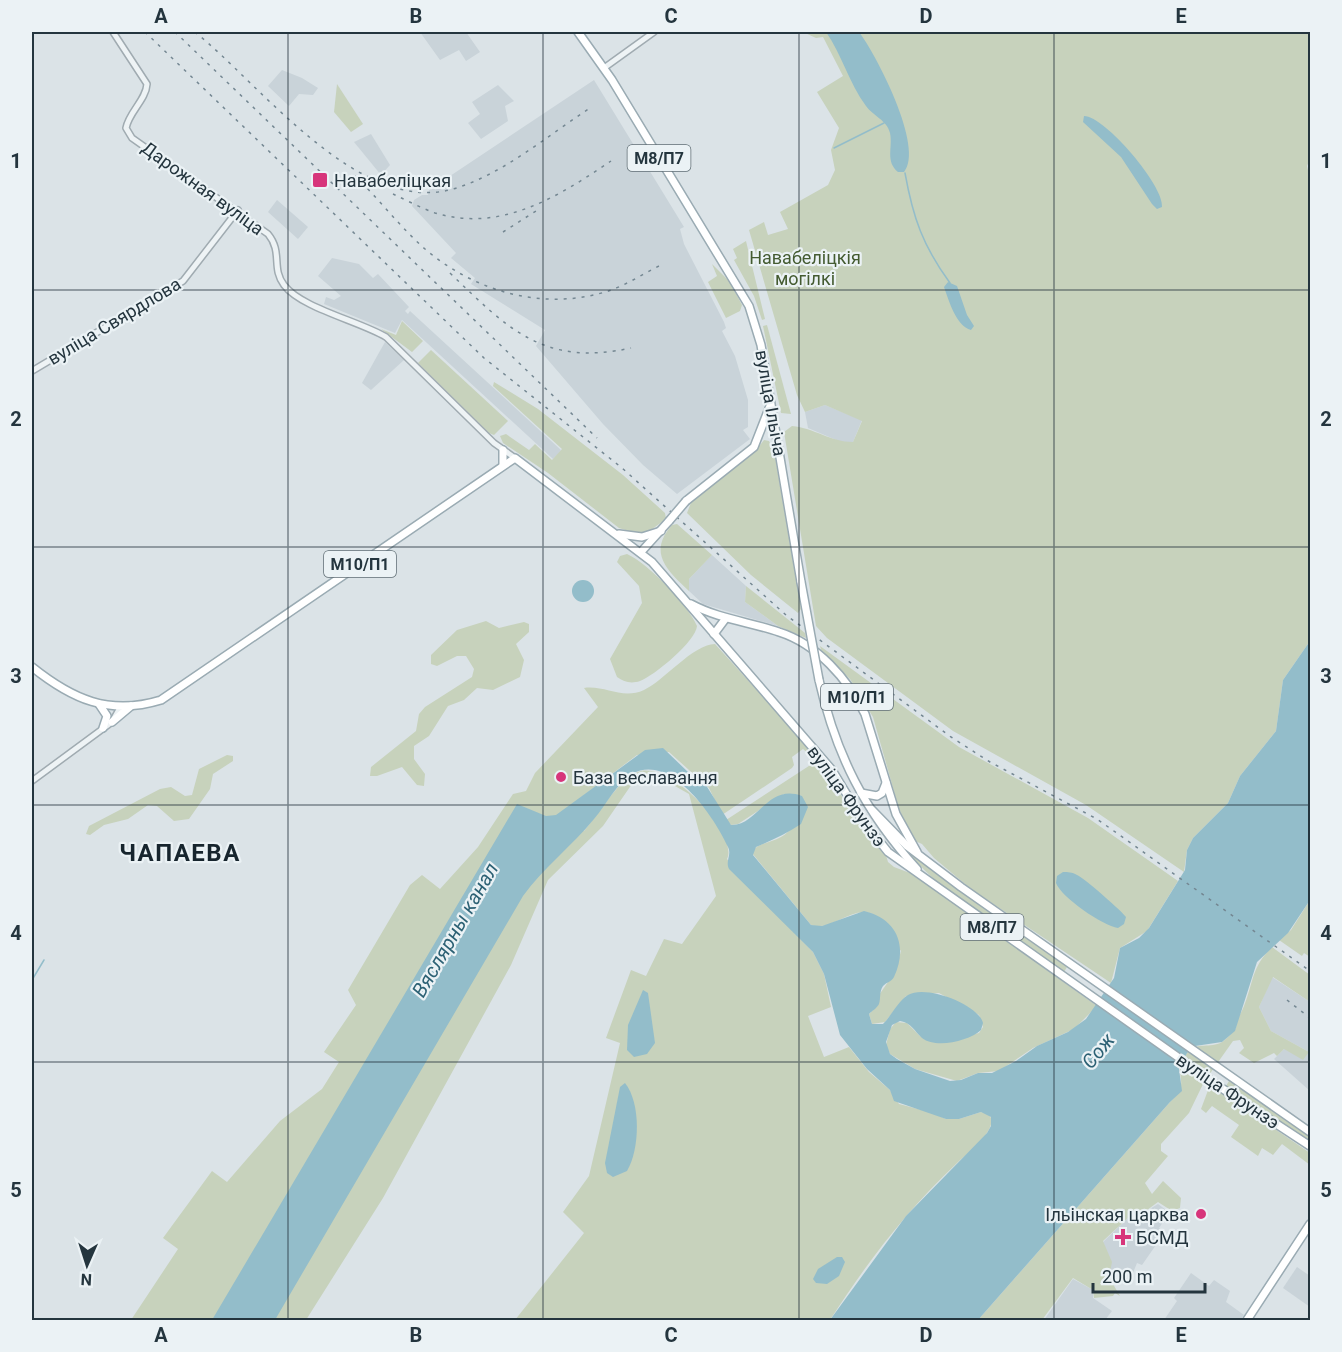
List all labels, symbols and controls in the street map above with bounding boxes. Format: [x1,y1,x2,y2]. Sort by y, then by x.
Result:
text: A [154,4,168,28]
text: B [410,4,422,28]
text: C [664,4,678,28]
text: D [920,4,933,28]
text: E [1175,4,1187,28]
street label: Дарожная вуліца [138,137,268,239]
road number: М8/П7 [628,145,690,171]
text: 1 [10,149,22,173]
text: 1 [1320,149,1332,173]
place label: Навабеліцкая [334,170,451,191]
marker: Навабеліцкая [311,171,329,189]
park label: Навабеліцкія могілкі [749,247,861,289]
street label: вуліца Свярдлова [44,273,184,369]
street label: вуліца Ільіча [751,348,791,458]
text: 2 [10,407,22,431]
text: 2 [1320,407,1332,431]
road number: М10/П1 [324,551,396,577]
text: 3 [10,664,22,688]
text: 3 [1320,664,1332,688]
road number: М10/П1 [821,684,893,710]
street label: вуліца Фрунзэ [803,741,891,851]
place label: База веславання [573,767,718,788]
marker: База веславання [554,770,568,784]
district label: ЧАПАЕВА [119,839,241,867]
water label: Вяслярны канал [407,859,503,1001]
road number: М8/П7 [960,914,1024,940]
text: 4 [10,921,22,945]
text: 4 [1320,921,1332,945]
water label: Сож [1077,1028,1120,1073]
street label: вуліца Фрунзэ [1173,1049,1283,1133]
text: 5 [10,1178,22,1202]
text: 5 [1320,1178,1332,1202]
place label: Ільінская царква [1045,1204,1189,1225]
marker: Ільінская царква [1194,1207,1208,1221]
place label: БСМД [1136,1227,1189,1248]
marker: БСМД [1114,1228,1132,1246]
north arrow [57,1235,117,1295]
scale bar [1093,1256,1206,1294]
text: 200 m [1102,1266,1153,1287]
text: N [80,1270,92,1289]
text: A [154,1323,168,1347]
text: B [410,1323,422,1347]
text: C [664,1323,678,1347]
text: D [920,1323,933,1347]
text: E [1175,1323,1187,1347]

